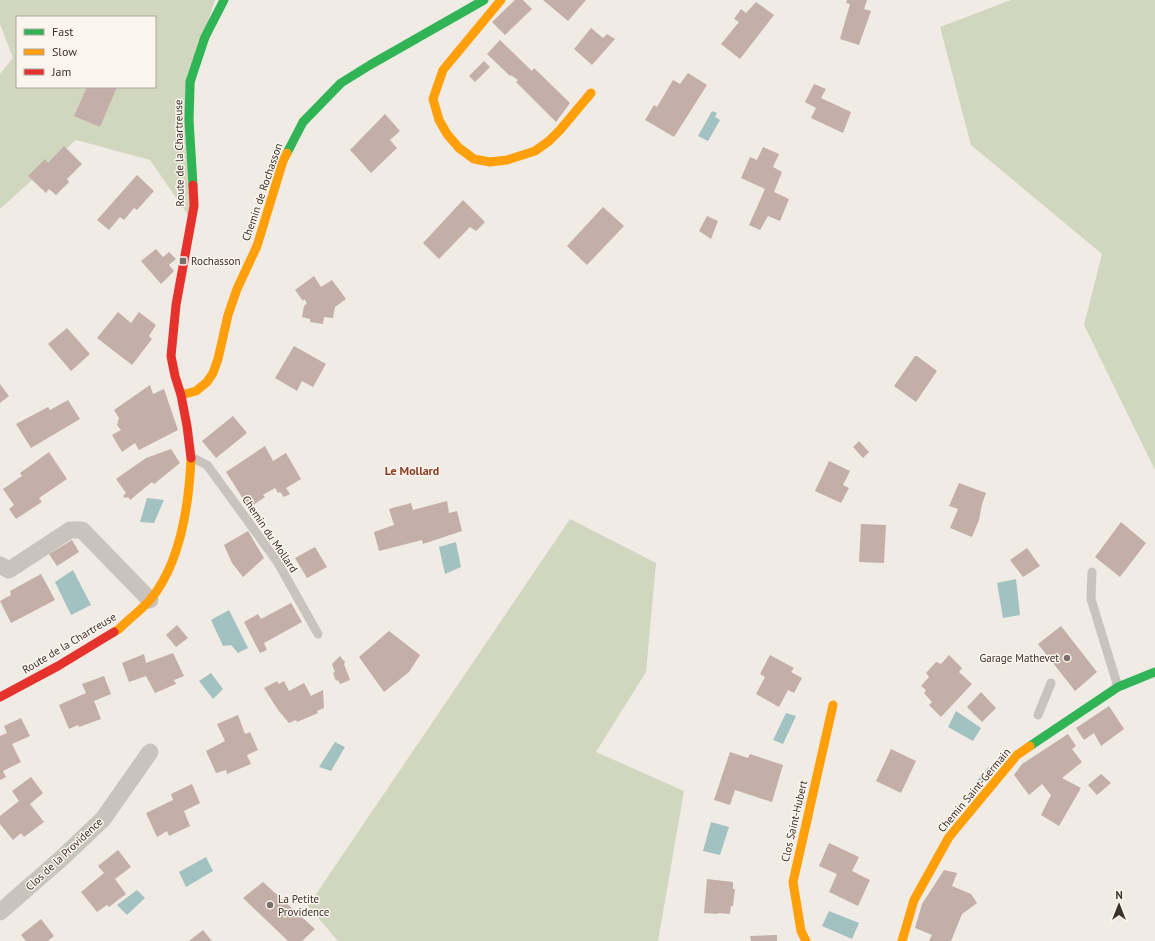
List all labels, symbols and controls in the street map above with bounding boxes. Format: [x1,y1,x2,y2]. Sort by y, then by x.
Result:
legend [16,16,156,88]
text: Fast [52,24,73,39]
text: Slow [52,44,77,59]
text: Jam [51,64,71,79]
street label: Route de la Chartreuse [171,99,187,207]
street label: Chemin de Rochasson [239,141,285,243]
place label: Rochasson [191,254,241,268]
marker: Rochasson [178,256,188,266]
district label: Le Mollard [385,463,439,478]
street label: Chemin du Mollard [239,493,301,575]
street label: Route de la Chartreuse [20,609,119,677]
place label: Garage Mathevet [979,651,1059,665]
marker: Garage Mathevet [1062,653,1072,663]
street label: Chemin Saint-Germain [935,745,1013,835]
street label: Clos Saint-Hubert [778,779,810,863]
street label: Clos de la Providence [23,814,106,893]
north arrow [1099,885,1139,925]
text: N [1115,888,1123,902]
place label: La Petite Providence [278,892,330,919]
marker: La Petite Providence [265,900,275,910]

